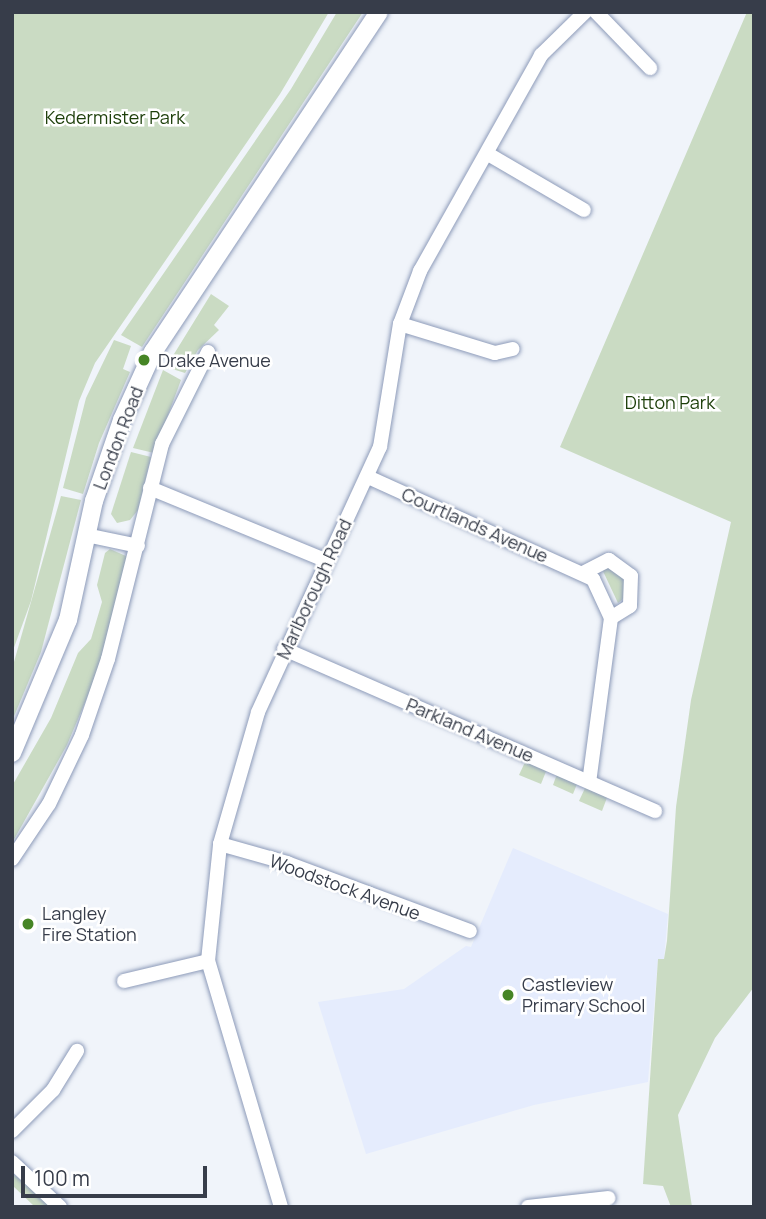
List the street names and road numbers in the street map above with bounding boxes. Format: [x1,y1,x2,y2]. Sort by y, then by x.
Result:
street label: London Road [88,383,148,493]
street label: Courtlands Avenue [398,483,552,567]
street label: Marlborough Road [272,515,356,663]
street label: Parkland Avenue [403,693,537,767]
street label: Woodstock Avenue [267,850,423,924]

